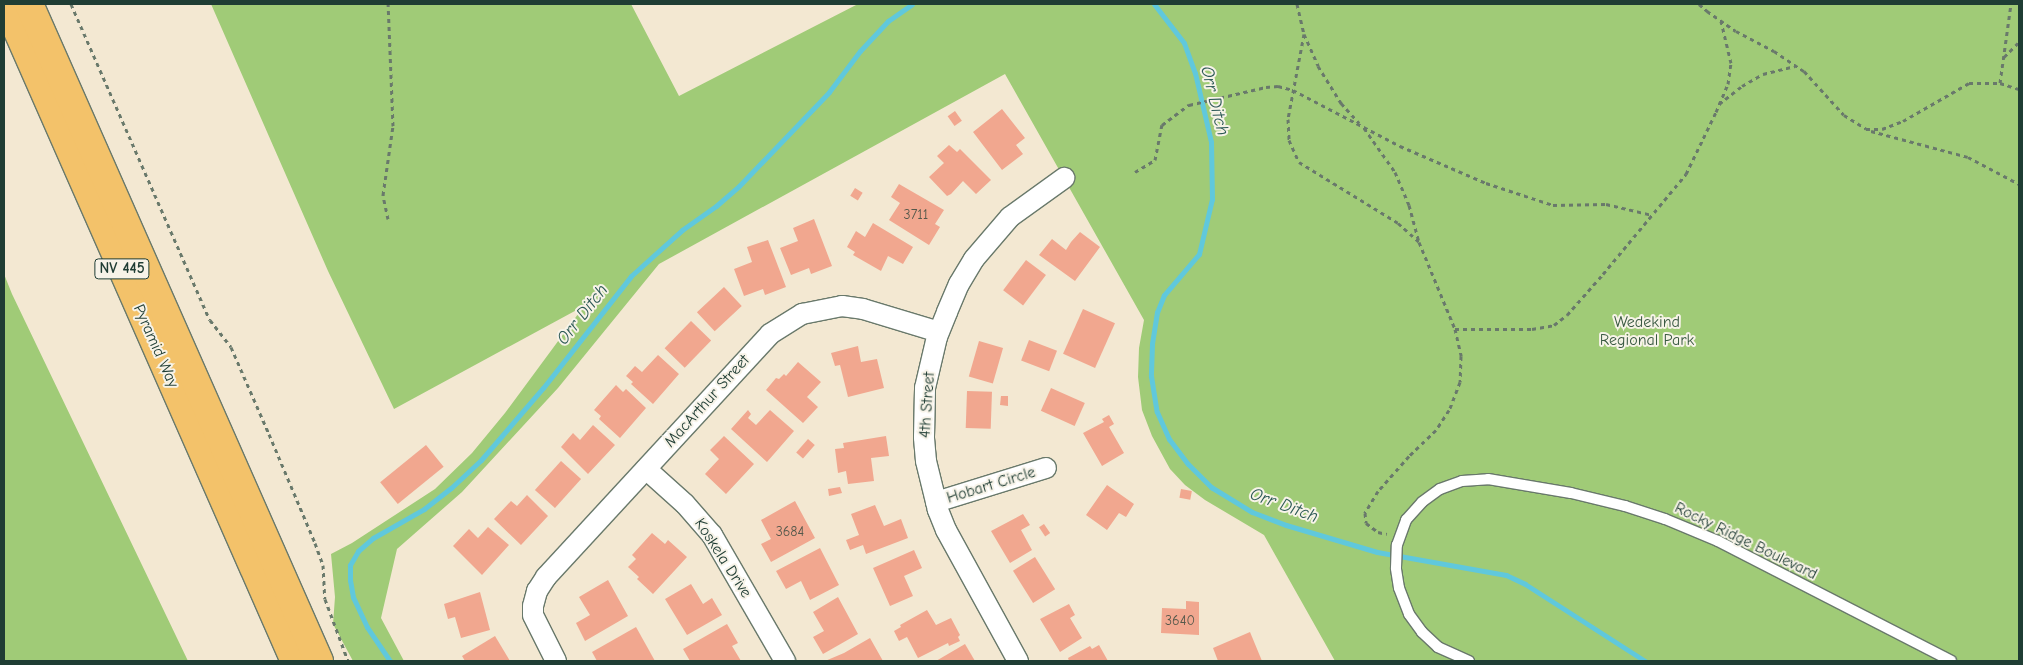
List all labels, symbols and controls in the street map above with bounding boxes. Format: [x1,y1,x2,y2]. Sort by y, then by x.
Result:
water label: Orr Ditch [1195,64,1233,138]
house number: 3711 [904,207,928,223]
road number: NV 445 [93,256,151,282]
water label: Orr Ditch [553,280,613,350]
street label: Pyramid Way [129,301,183,391]
park label: Wedekind Regional Park [1600,312,1694,350]
street label: MacArthur Street [660,351,754,451]
street label: 4th Street [915,371,939,439]
street label: Hobart Circle [944,462,1038,508]
water label: Orr Ditch [1247,484,1321,528]
street label: Rocky Ridge Boulevard [1672,498,1820,584]
street label: Koskela Drive [690,515,756,601]
house number: 3684 [776,524,804,540]
house number: 3640 [1165,613,1195,629]

